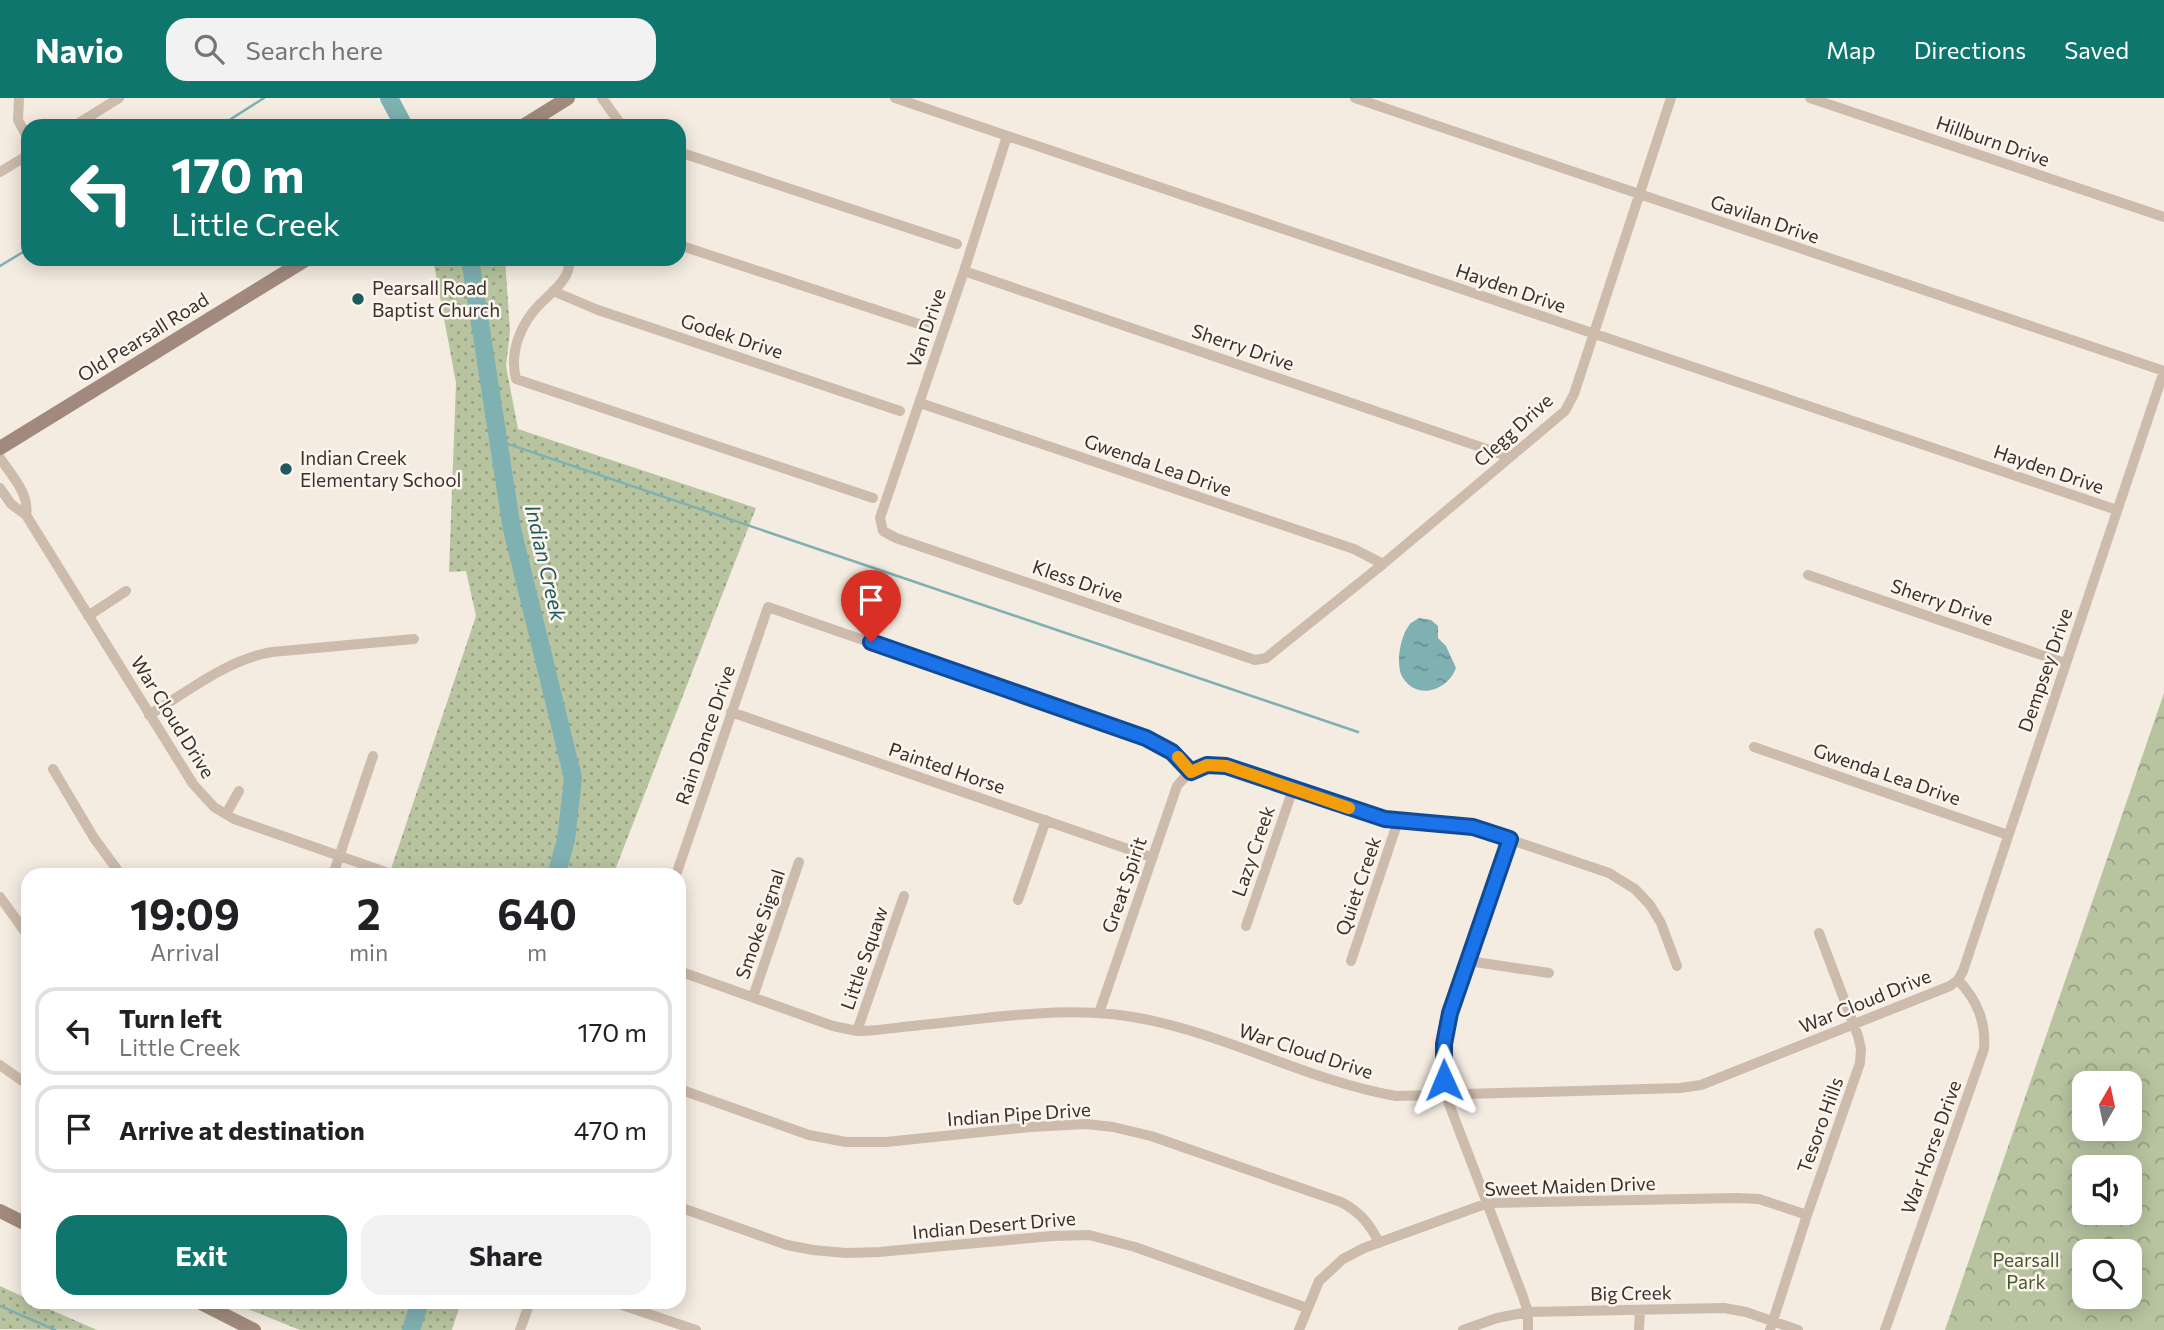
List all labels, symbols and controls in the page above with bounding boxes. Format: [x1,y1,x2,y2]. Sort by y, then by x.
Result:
search box [166,18,656,81]
text: Navio [35,29,124,70]
icon: search [190,30,228,68]
text: Search here [246,34,383,65]
text: Map [1826,35,1876,64]
text: Directions [1914,35,2026,64]
text: Saved [2064,35,2129,64]
street label: Hillburn Drive [1933,110,2053,171]
text: 170 m [171,143,304,203]
icon: left [56,147,147,238]
street label: Gavilan Drive [1708,189,1823,248]
text: Little Creek [171,203,340,243]
street label: Hayden Drive [1453,258,1569,317]
place label: Pearsall Road Baptist Church [372,276,500,321]
street label: Van Drive [901,285,950,371]
street label: Old Pearsall Road [73,287,212,386]
marker: Pearsall Road Baptist Church [350,291,366,307]
street label: Godek Drive [678,308,786,363]
street label: Sherry Drive [1189,318,1297,375]
street label: Clegg Drive [1469,388,1557,471]
street label: Gwenda Lea Drive [1082,429,1235,501]
street label: Hayden Drive [1991,439,2107,498]
place label: Indian Creek Elementary School [300,446,461,491]
marker: Indian Creek Elementary School [278,461,294,477]
water label: Indian Creek [521,502,572,624]
street label: Kless Drive [1030,554,1127,607]
pin [841,570,901,642]
street label: Sherry Drive [1888,573,1996,630]
icon: arrive [852,581,890,619]
street label: Dempsey Drive [2013,605,2076,735]
street label: War Cloud Drive [127,651,220,782]
street label: Rain Dance Drive [670,662,739,808]
street label: Painted Horse [886,737,1008,798]
street label: Gwenda Lea Drive [1811,738,1964,810]
street label: Lazy Creek [1226,802,1279,899]
street label: Quiet Creek [1330,833,1385,938]
street label: Great Spirit [1096,834,1151,936]
street label: Smoke Signal [730,866,789,982]
text: 19:09 [130,887,240,939]
text: 2 [357,887,381,939]
text: 640 [497,887,577,939]
street label: Little Squaw [835,903,892,1012]
text: Arrival [150,938,220,966]
text: min [349,938,388,966]
text: m [527,938,547,966]
street label: War Cloud Drive [1796,964,1934,1037]
text: Turn left [119,1002,222,1033]
icon: left [60,1012,98,1050]
text: 170 m [578,1016,647,1047]
street label: War Cloud Drive [1236,1018,1376,1083]
text: Little Creek [119,1033,241,1061]
position arrow [1407,1043,1481,1117]
north arrow [2072,1071,2142,1141]
map controls [2072,1071,2142,1309]
street label: Tesoro Hills [1792,1074,1848,1176]
street label: War Horse Drive [1896,1077,1965,1217]
street label: Indian Pipe Drive [946,1097,1092,1130]
icon: arrive [60,1110,98,1148]
text: Arrive at destination [119,1114,365,1145]
text: 470 m [574,1114,647,1145]
button: sound [2072,1155,2142,1225]
street label: Sweet Maiden Drive [1484,1171,1656,1200]
street label: Indian Desert Drive [911,1206,1077,1243]
button: Exit [56,1215,347,1295]
button: Share [361,1215,651,1295]
button: search [2072,1239,2142,1309]
park label: Pearsall Park [1992,1248,2060,1293]
street label: Big Creek [1590,1280,1672,1305]

